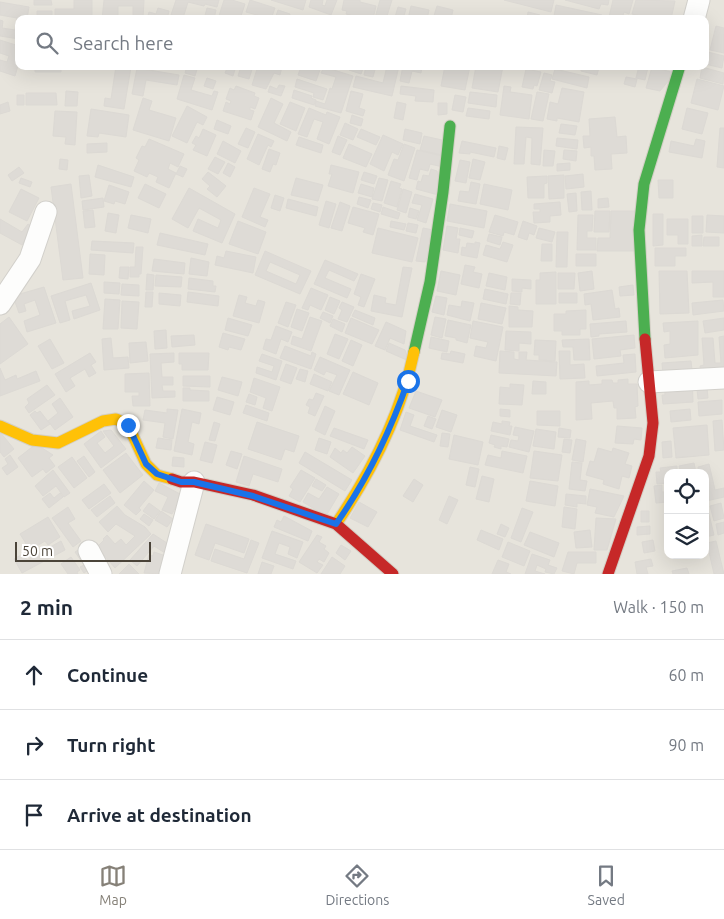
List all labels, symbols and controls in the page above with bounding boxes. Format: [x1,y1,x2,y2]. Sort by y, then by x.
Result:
search box [15,15,709,70]
icon: search [33,29,61,57]
text: Search here [73,32,173,54]
route start [397,370,420,393]
route end [117,414,140,437]
map controls [664,469,709,559]
button: locate [664,469,709,514]
button: layers [664,514,709,559]
scale bar [15,539,151,562]
text: 50 m [22,543,53,559]
text: 2 min [20,595,73,619]
text: Walk · 150 m [613,598,704,616]
icon: ahead [20,661,48,689]
text: Continue [67,664,148,686]
text: 60 m [668,666,704,684]
icon: right [20,731,48,759]
text: Turn right [67,734,155,756]
text: 90 m [668,736,704,754]
icon: arrive [20,801,48,829]
text: Arrive at destination [67,804,252,826]
tab: Map [99,862,127,908]
tab: Directions [325,862,389,908]
tab: Saved [588,862,625,908]

